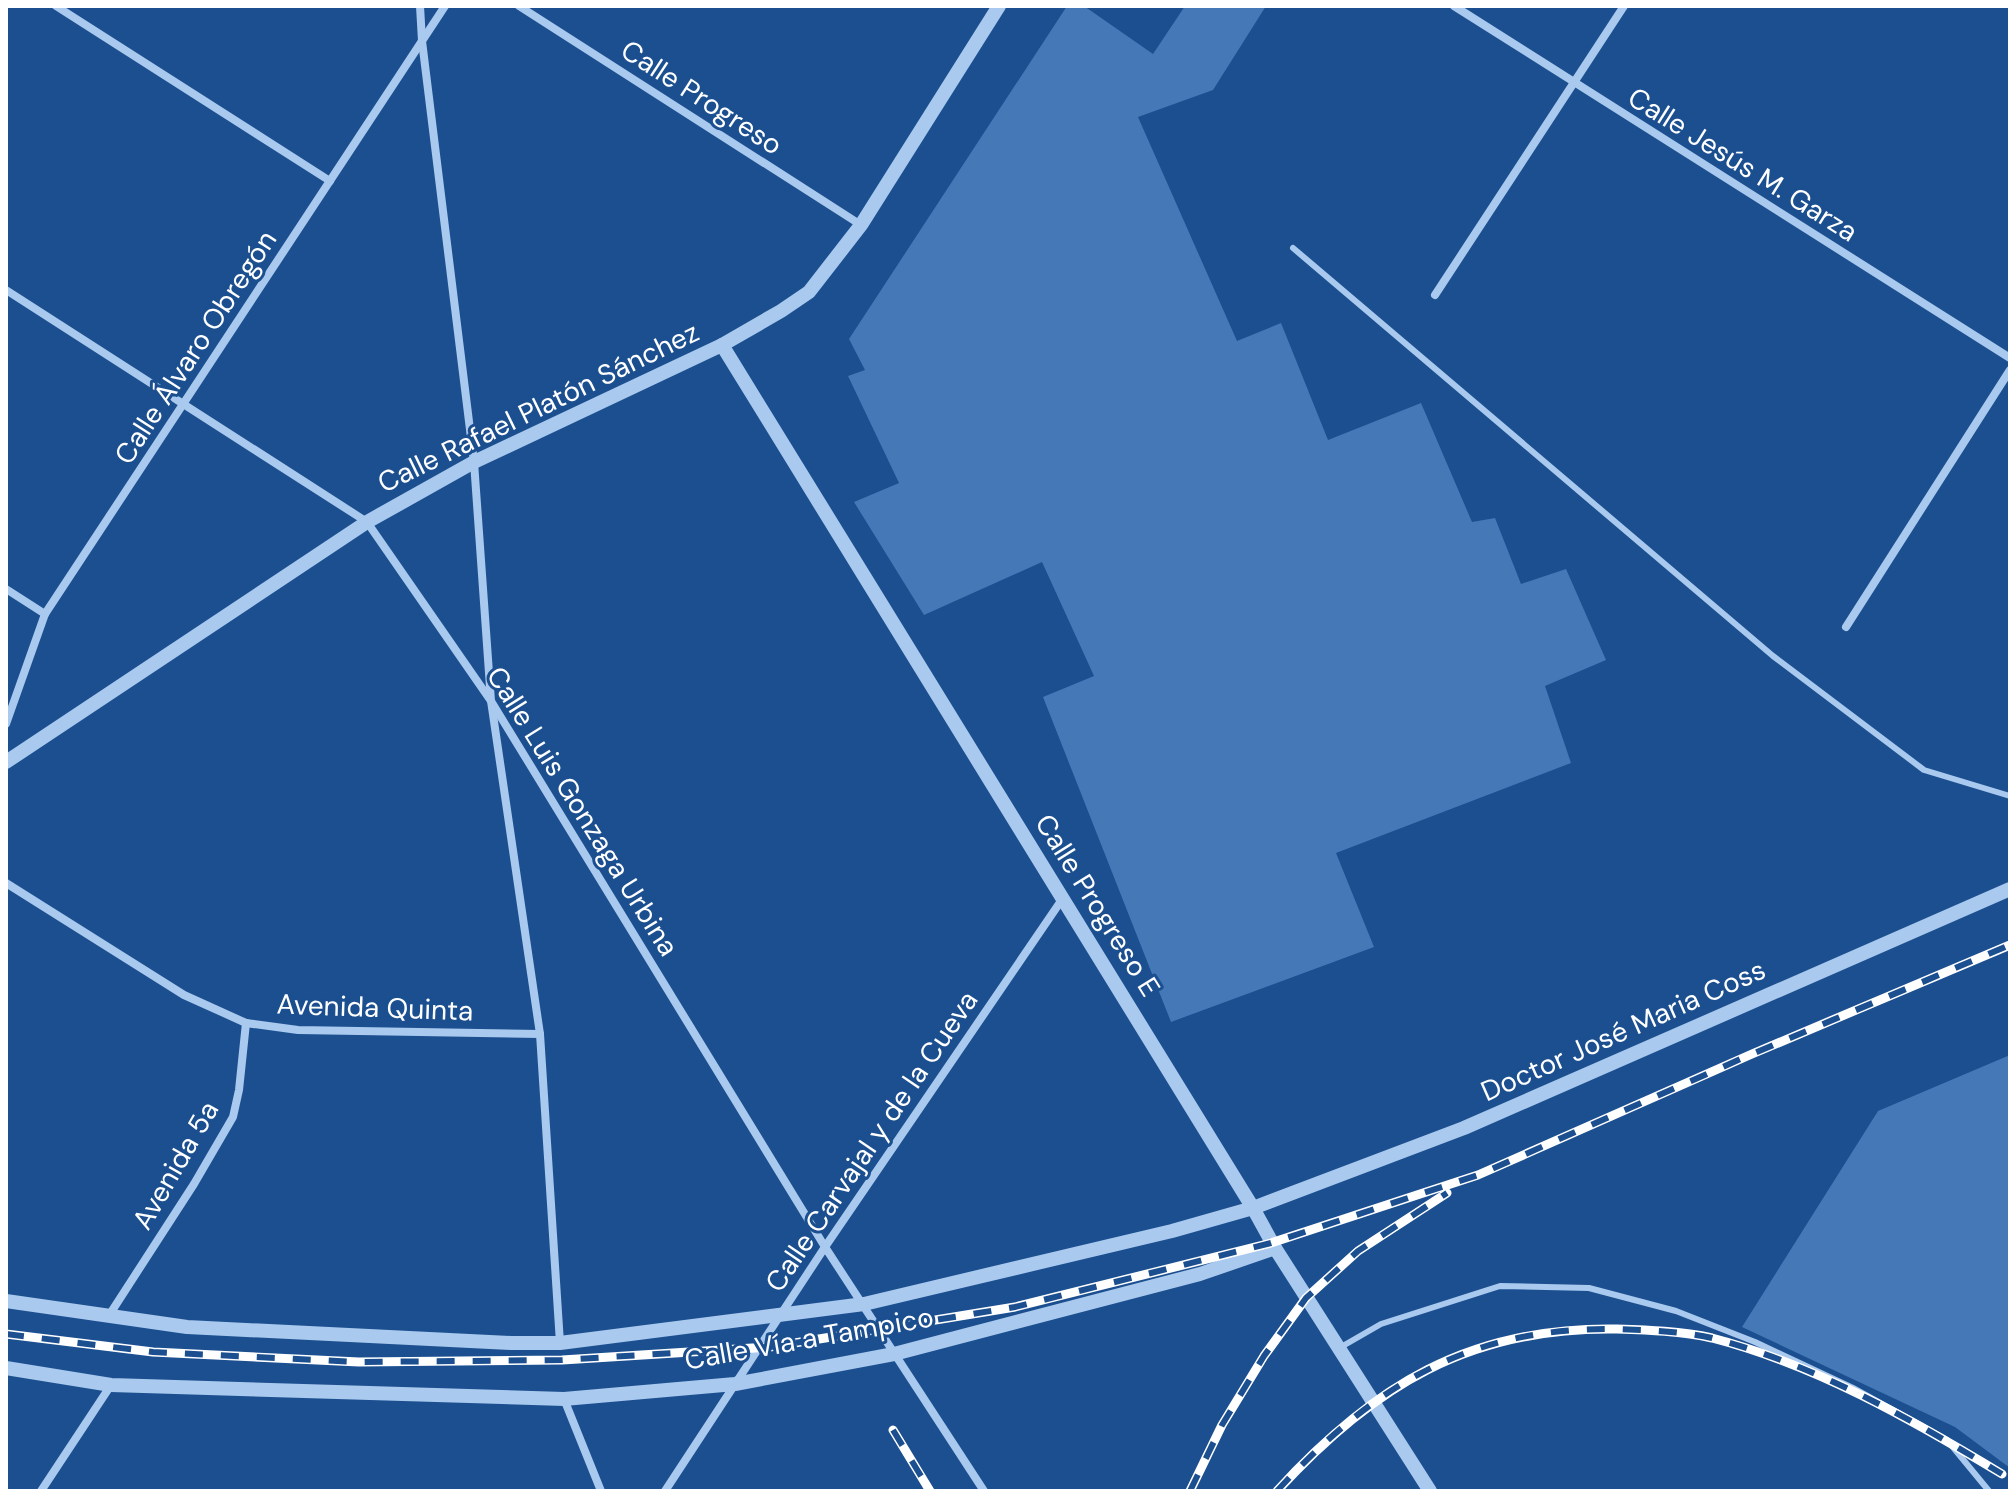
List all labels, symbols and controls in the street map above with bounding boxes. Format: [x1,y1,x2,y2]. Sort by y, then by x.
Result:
street label: Calle Progreso [614,31,789,163]
street label: Calle Jesús M. Garza [1621,79,1865,250]
street label: Calle Álvaro Obregón [106,223,285,471]
street label: Calle Rafael Platón Sánchez [372,313,705,501]
street label: Calle Luis Gonzaga Urbina [478,660,687,963]
street label: Calle Progreso E [1027,807,1169,1003]
street label: Doctor José Maria Coss [1475,951,1771,1110]
street label: Calle Carvajal y de la Cueva [757,984,986,1299]
street label: Avenida Quinta [276,986,474,1029]
street label: Avenida 5a [124,1094,227,1236]
street label: Calle Vía a Tampico [682,1298,936,1379]

